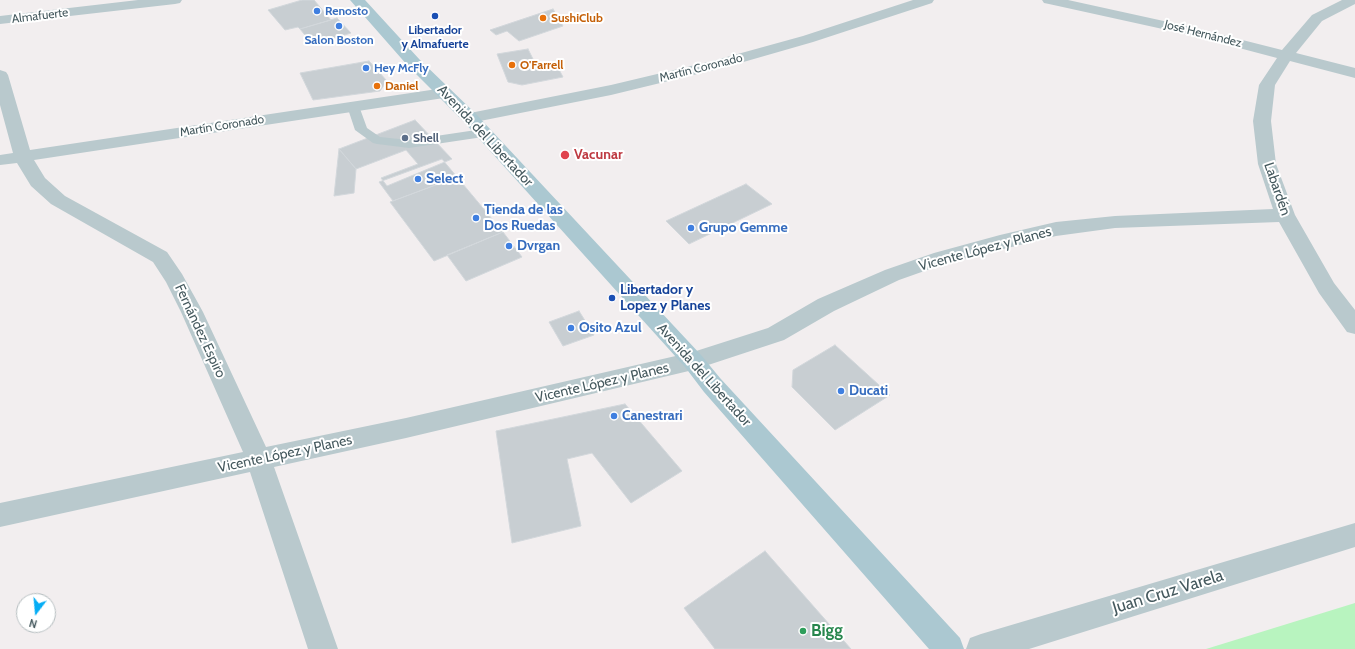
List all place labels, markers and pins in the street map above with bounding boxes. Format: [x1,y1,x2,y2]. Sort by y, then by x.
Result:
place label: Renosto [325,4,368,18]
marker: Renosto [312,6,322,16]
marker: Libertador y Almafuerte [430,11,440,21]
place label: SushiClub [551,11,603,25]
marker: SushiClub [538,13,548,23]
marker: Salon Boston [334,21,344,31]
place label: Libertador y Almafuerte [401,23,469,51]
place label: Salon Boston [304,33,374,47]
place label: O'Farrell [520,58,563,72]
marker: O'Farrell [507,60,517,70]
place label: Hey McFly [374,61,429,75]
marker: Hey McFly [361,63,371,73]
place label: Daniel [385,79,418,93]
marker: Daniel [372,81,382,91]
place label: Shell [413,131,439,145]
marker: Shell [400,133,410,143]
place label: Vacunar [574,147,622,163]
marker: Vacunar [559,149,571,161]
place label: Select [426,171,463,187]
marker: Select [413,174,423,184]
place label: Tienda de las Dos Ruedas [484,202,563,234]
marker: Tienda de las Dos Ruedas [471,213,481,223]
place label: Grupo Gemme [699,220,788,236]
marker: Grupo Gemme [686,223,696,233]
place label: Dvrgan [517,238,560,254]
marker: Dvrgan [504,241,514,251]
place label: Libertador y Lopez y Planes [620,282,710,314]
marker: Libertador y Lopez y Planes [607,293,617,303]
place label: Osito Azul [579,320,642,336]
marker: Osito Azul [566,323,576,333]
place label: Ducati [849,383,888,399]
marker: Ducati [836,386,846,396]
place label: Canestrari [622,408,683,424]
marker: Canestrari [609,411,619,421]
place label: Bigg [811,621,843,641]
marker: Bigg [798,626,808,636]

